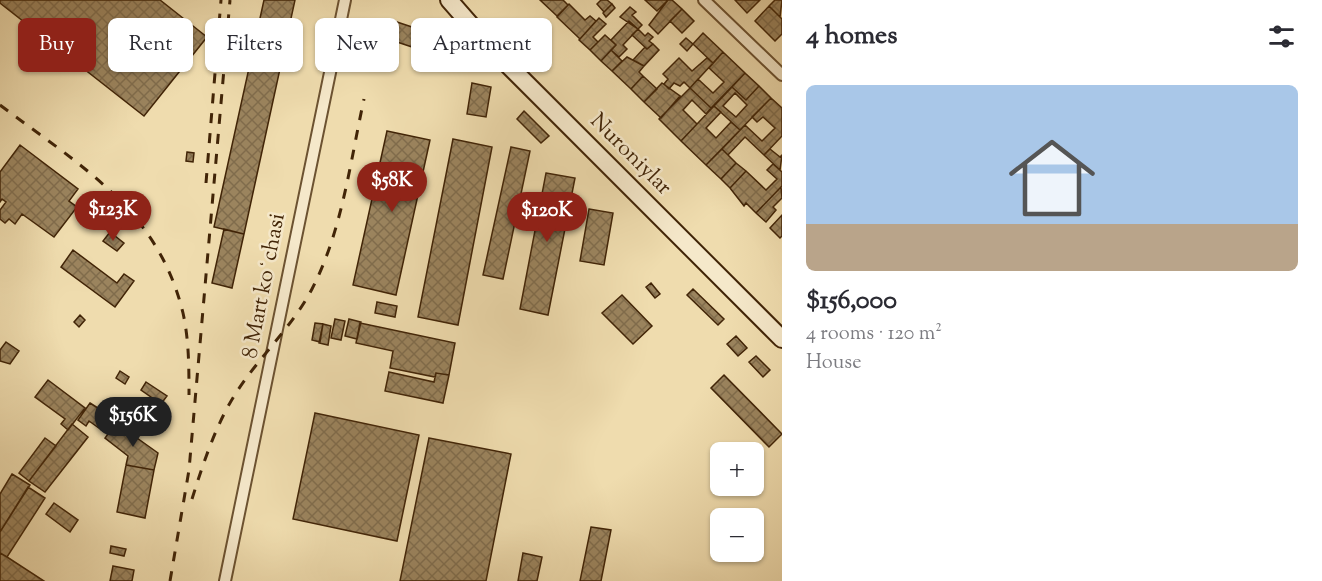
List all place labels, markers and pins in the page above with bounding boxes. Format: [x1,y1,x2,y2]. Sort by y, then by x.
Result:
pin: $58K [356,162,428,213]
pin: $123K [71,191,155,242]
pin: $120K [505,192,589,243]
pin: $156K [91,397,175,448]

